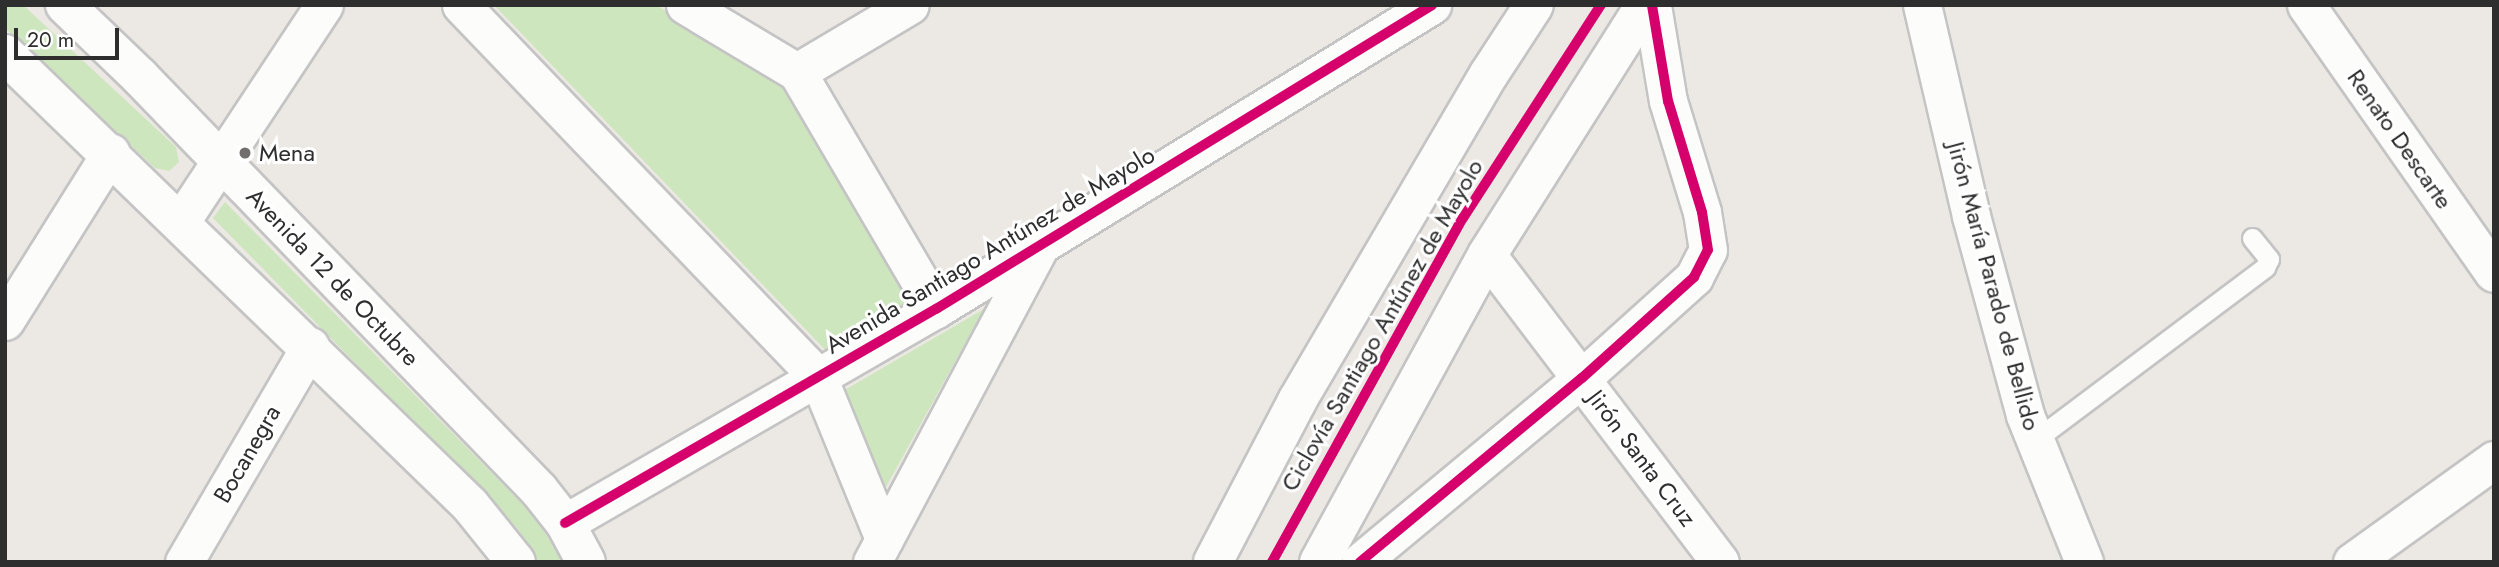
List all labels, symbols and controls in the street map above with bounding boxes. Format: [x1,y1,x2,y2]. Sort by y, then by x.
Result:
scale bar [18,14,122,58]
text: 20 m [27,25,74,55]
street label: Renato Descarte [2341,64,2459,214]
street label: Jirón María Parado de Bellido [1942,138,2046,434]
place label: Mena [259,139,315,167]
street label: Avenida Santiago Antúnez de Mayolo [820,140,1160,360]
marker: Mena [237,145,253,161]
street label: Ciclovía Santiago Antúnez de Mayolo [1275,154,1489,496]
street label: Avenida 12 de Octubre [241,182,425,372]
street label: Jirón Santa Cruz [1581,384,1703,532]
street label: Bocanegra [208,400,286,508]

